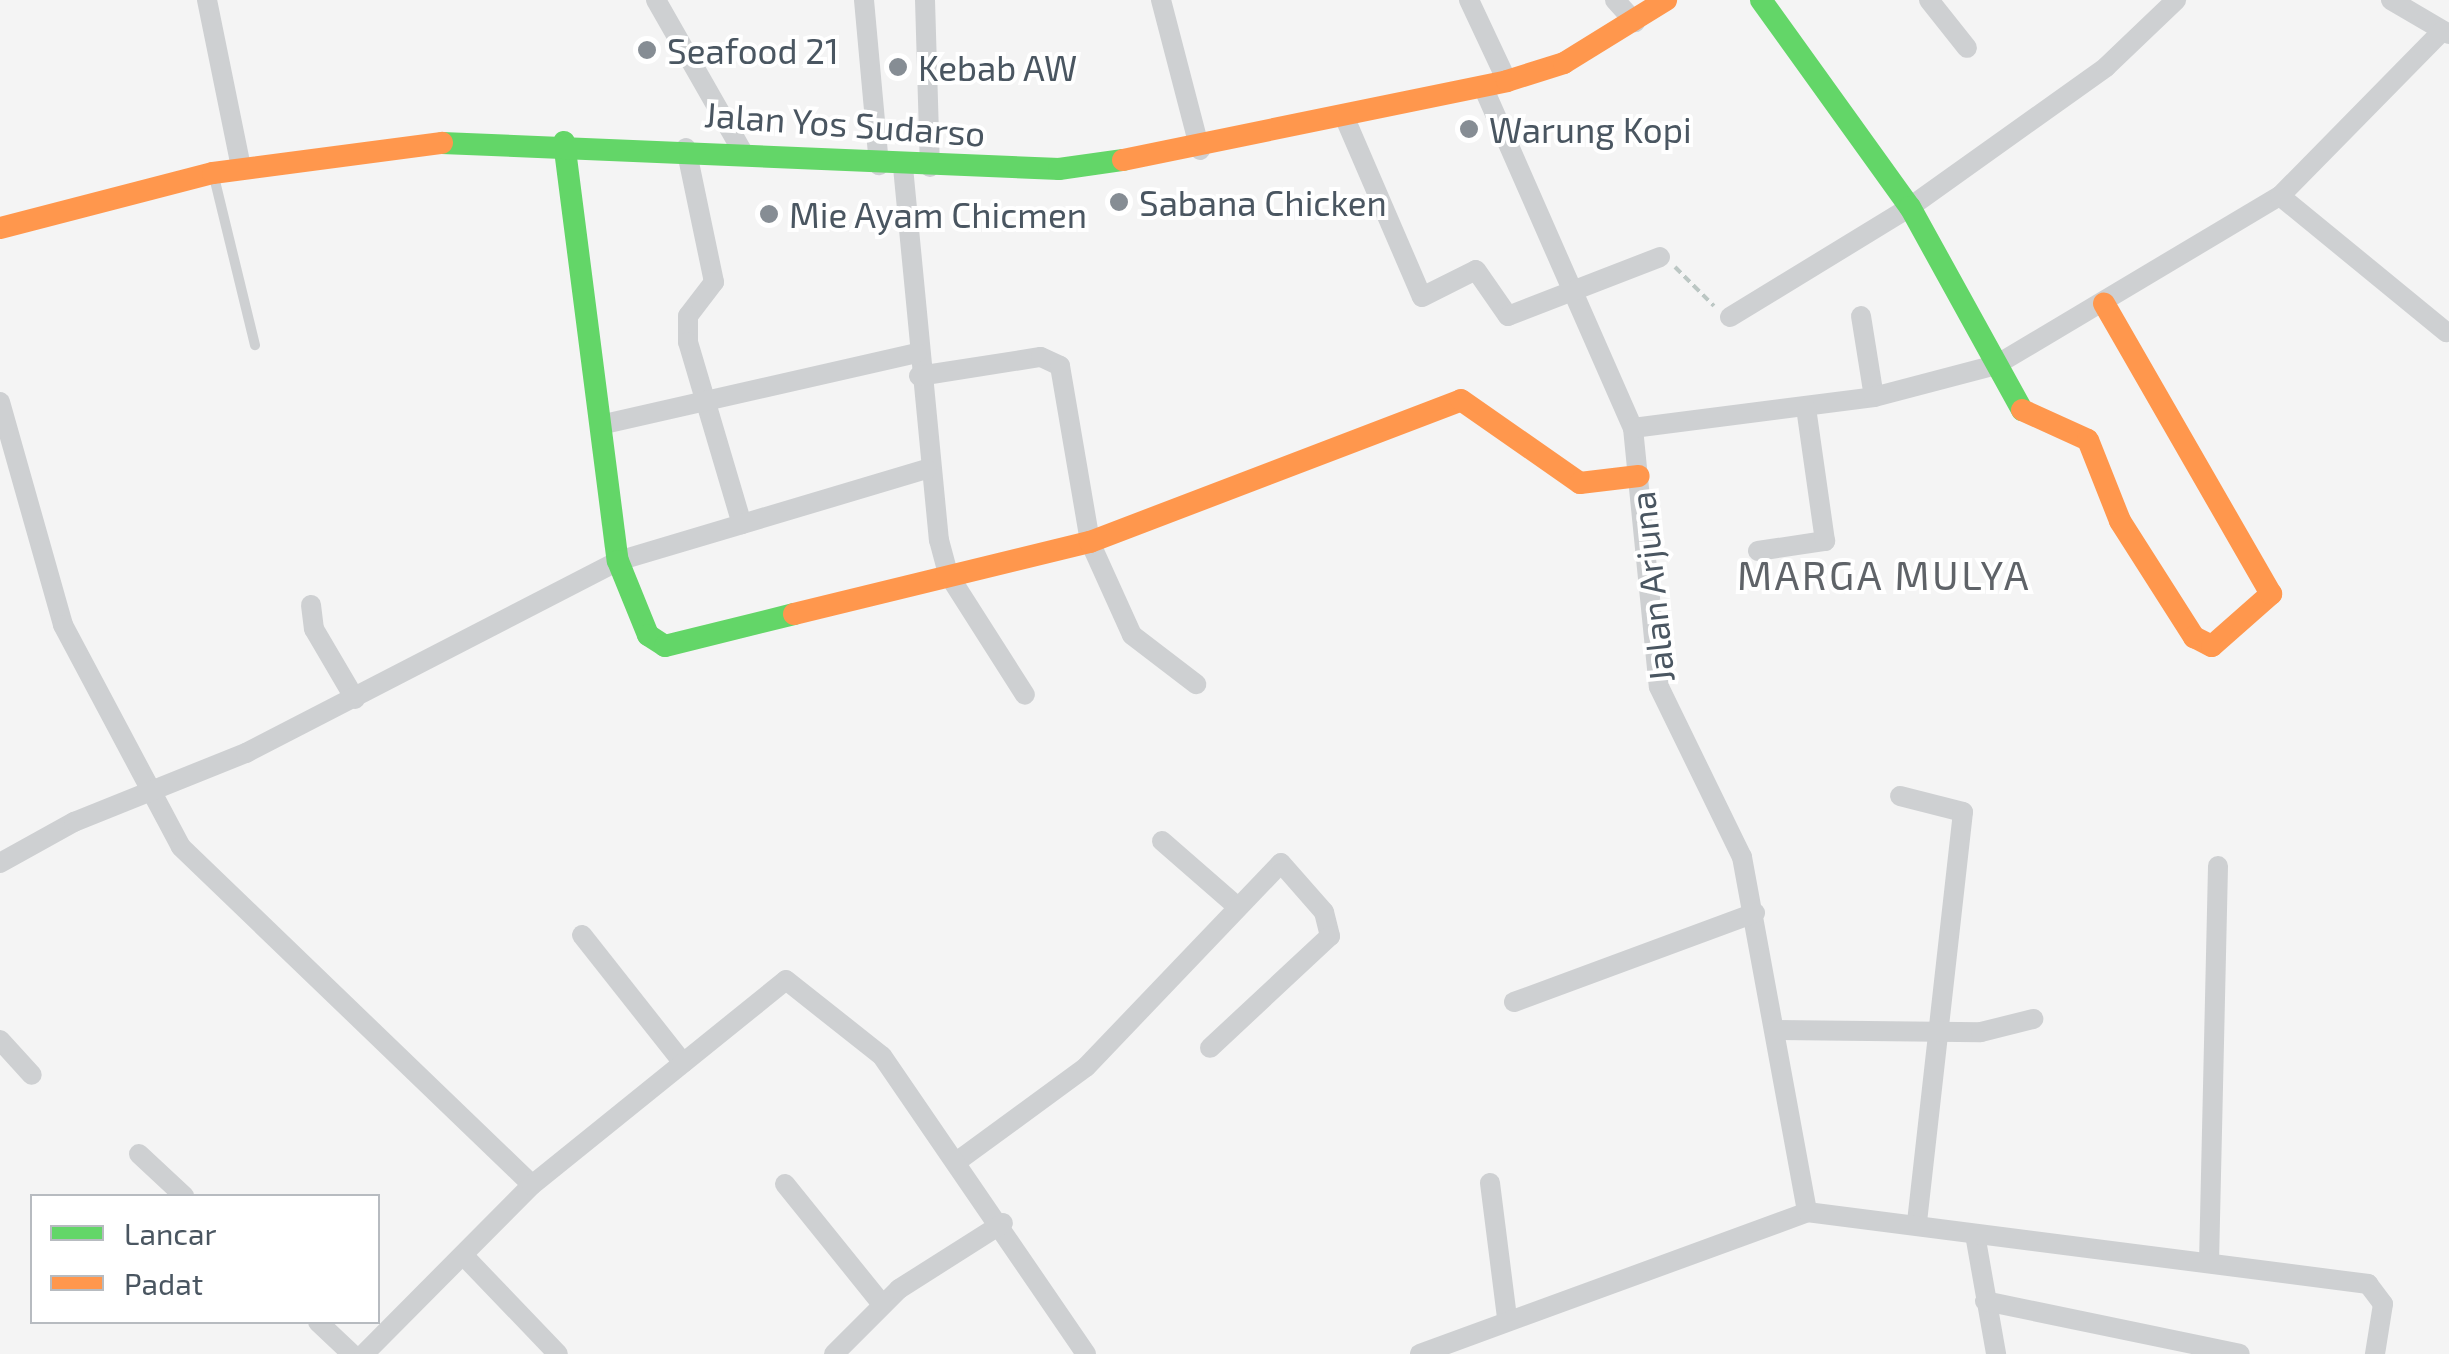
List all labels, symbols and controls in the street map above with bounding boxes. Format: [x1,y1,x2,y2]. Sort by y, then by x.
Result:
place label: Seafood 21 [667,29,839,71]
marker: Seafood 21 [636,39,658,61]
place label: Kebab AW [918,46,1078,88]
marker: Kebab AW [887,56,909,78]
street label: Jalan Yos Sudarso [703,92,987,154]
place label: Warung Kopi [1489,108,1692,150]
marker: Warung Kopi [1458,118,1480,140]
place label: Sabana Chicken [1139,181,1387,223]
marker: Sabana Chicken [1108,191,1130,213]
place label: Mie Ayam Chicmen [789,193,1088,235]
marker: Mie Ayam Chicmen [758,203,780,225]
street label: Jalan Arjuna [1620,489,1682,685]
district label: MARGA MULYA [1736,550,2032,598]
legend [30,1194,380,1324]
text: Lancar [124,1215,217,1251]
text: Padat [124,1265,203,1301]

